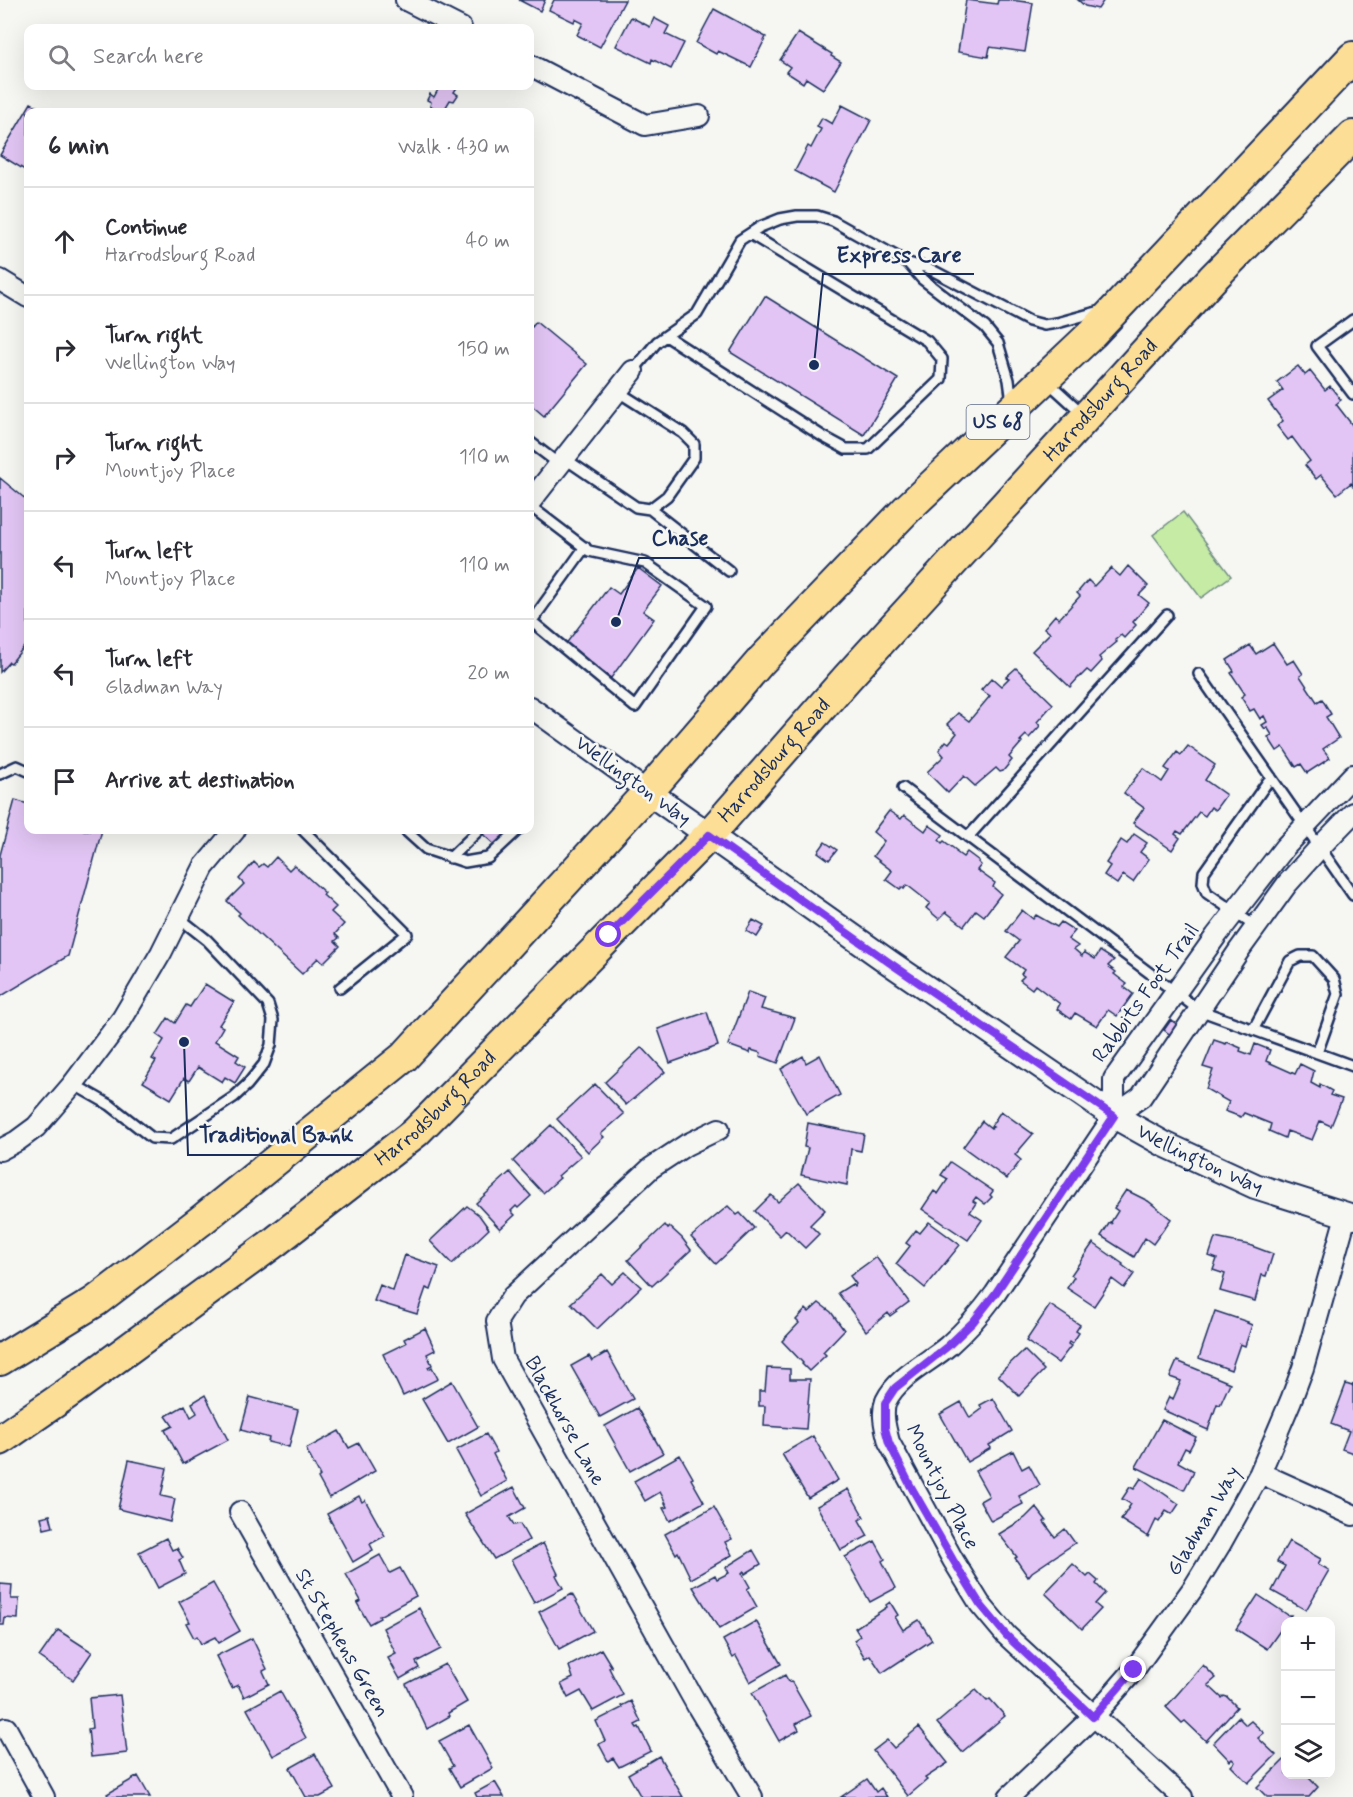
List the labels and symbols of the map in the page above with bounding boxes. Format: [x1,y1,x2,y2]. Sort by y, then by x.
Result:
callout: Express Care [823,234,974,274]
text: Express Care [836,242,962,270]
street label: Harrodsburg Road [1037,333,1164,468]
road number: US 68 [966,405,1030,439]
callout: Chase [639,518,720,558]
text: Chase [651,525,709,553]
street label: Harrodsburg Road [712,692,837,829]
street label: Wellington Way [568,729,697,834]
street label: Rabbits Foot Trail [1086,918,1206,1068]
route start [595,921,621,947]
street label: Harrodsburg Road [369,1044,503,1173]
callout: Traditional Bank [188,1115,364,1155]
street label: Wellington Way [1131,1117,1266,1202]
text: Traditional Bank [199,1122,354,1150]
street label: Blackhorse Lane [518,1351,612,1491]
street label: Mountjoy Place [898,1420,986,1554]
street label: Gladman Way [1160,1461,1248,1581]
street label: St Stephens Green [288,1564,396,1722]
route end [1120,1656,1146,1682]

